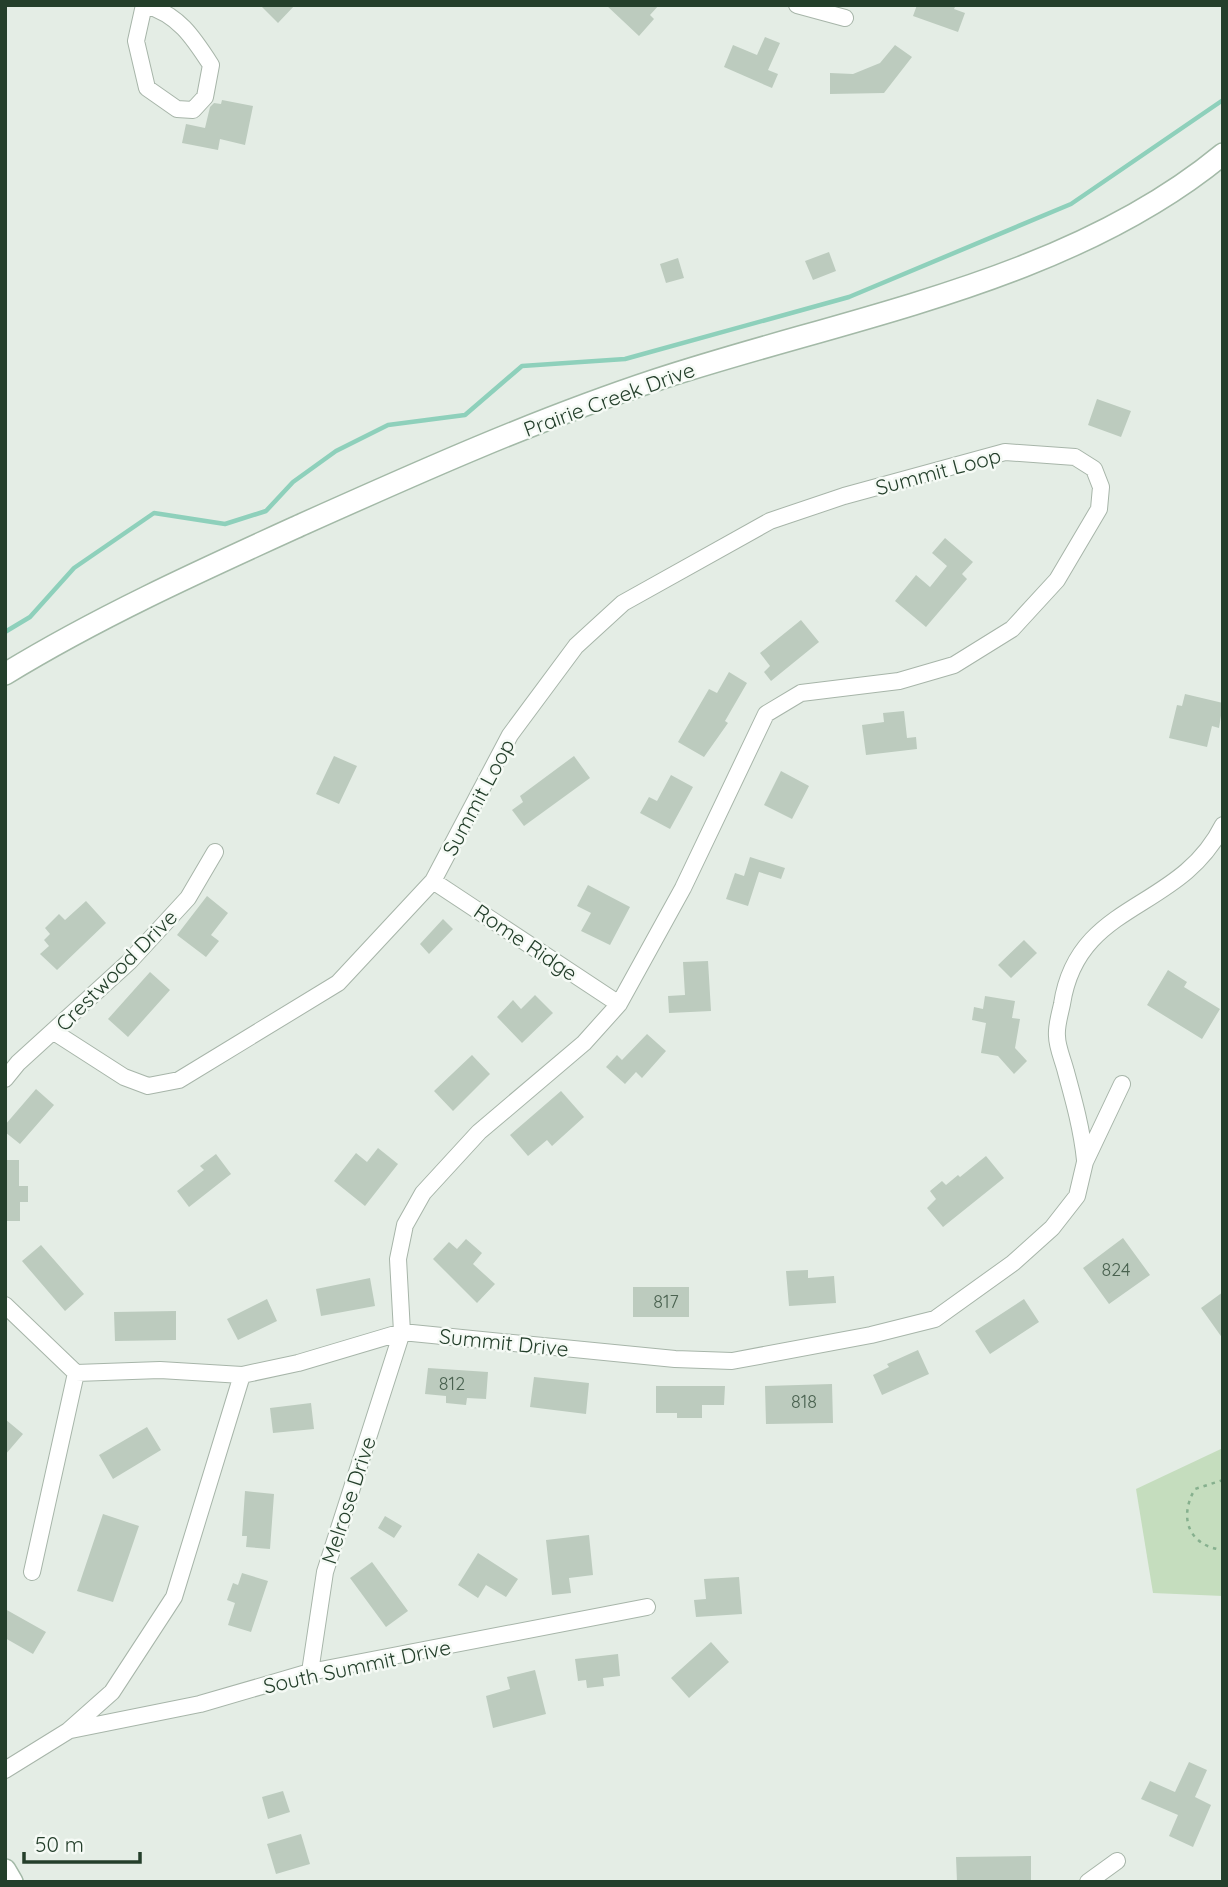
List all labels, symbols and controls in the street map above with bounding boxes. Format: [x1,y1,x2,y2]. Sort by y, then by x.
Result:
street label: Prairie Creek Drive [520,356,698,442]
street label: Summit Loop [872,442,1004,500]
street label: Summit Loop [436,734,520,860]
street label: Rome Ridge [469,898,583,986]
street label: Crestwood Drive [50,904,182,1036]
house number: 824 [1102,1258,1130,1281]
house number: 817 [653,1290,679,1313]
street label: Summit Drive [438,1322,570,1362]
house number: 812 [439,1372,465,1395]
house number: 818 [791,1390,817,1413]
street label: Melrose Drive [315,1433,381,1567]
street label: South Summit Drive [261,1633,453,1699]
scale bar [24,1820,140,1864]
text: 50 m [35,1831,84,1857]

